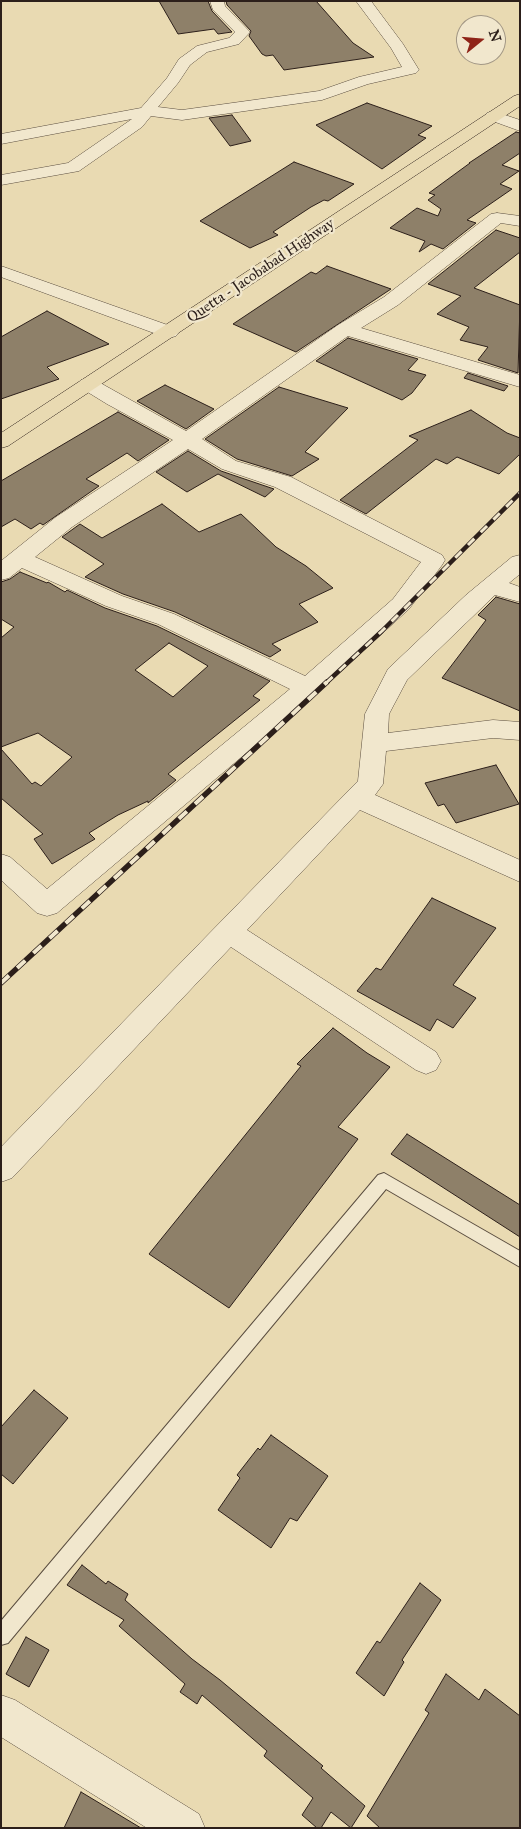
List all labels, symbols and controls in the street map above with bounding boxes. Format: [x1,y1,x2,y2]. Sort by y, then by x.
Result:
north arrow [456,15,506,65]
text: N [485,28,505,44]
street label: Quetta - Jacobabad Highway [184,215,338,327]

